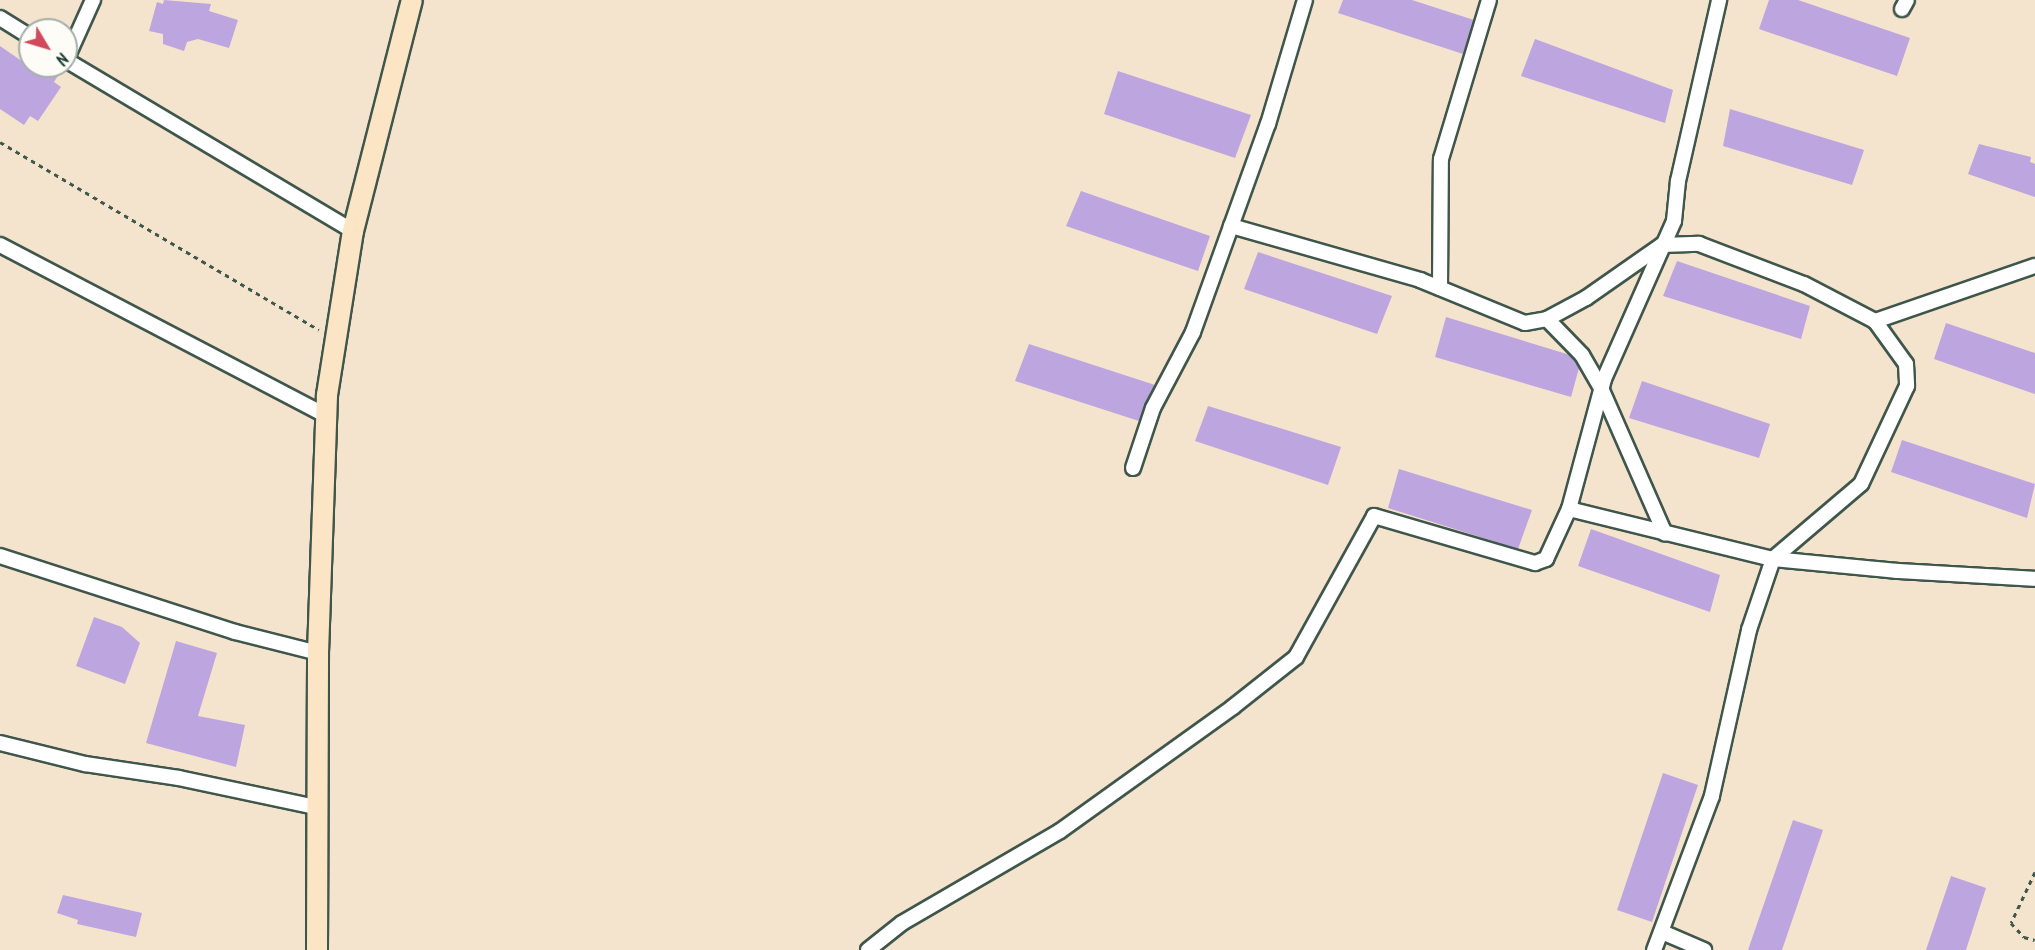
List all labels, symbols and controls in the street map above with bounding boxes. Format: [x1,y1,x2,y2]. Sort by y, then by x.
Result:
north arrow [18,18,78,78]
text: N [48,46,74,70]

